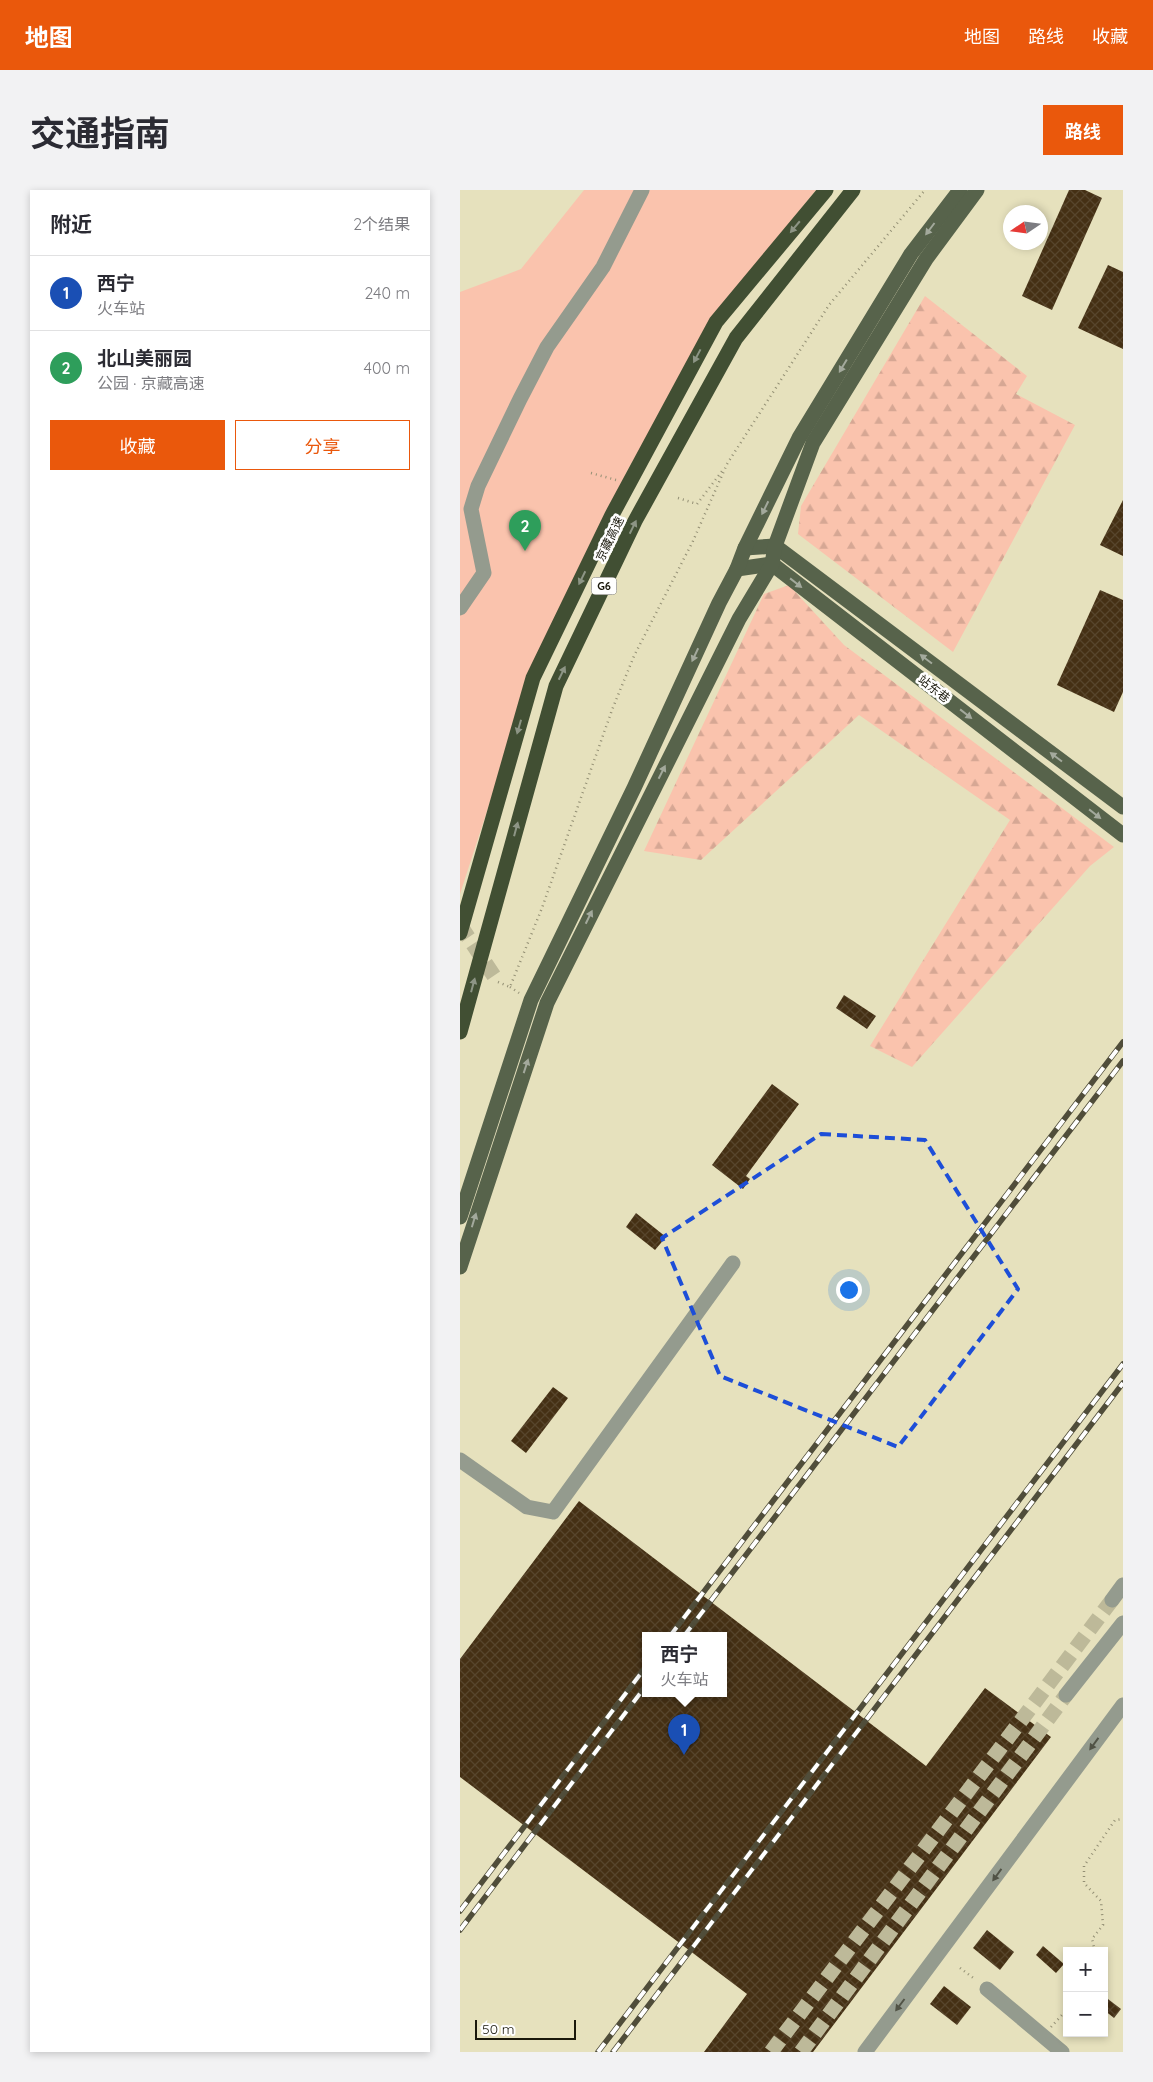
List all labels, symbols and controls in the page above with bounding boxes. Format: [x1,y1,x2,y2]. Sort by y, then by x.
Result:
text: 地图 [25,22,73,52]
text: 地图 [964,25,1000,48]
text: 路线 [1028,25,1064,48]
text: 收藏 [1092,25,1128,48]
button: 路线 [1043,105,1123,155]
text: 交通指南 [30,111,170,155]
north arrow [1003,205,1048,250]
text: 附近 [50,211,92,237]
text: 2个结果 [353,214,410,234]
one-way arrow [790,221,801,234]
one-way arrow [925,222,936,235]
text: 西宁 [97,271,135,295]
text: 1 [63,283,69,303]
text: 240 m [364,283,410,303]
text: 火车站 [97,298,145,318]
text: 北山美丽园 [97,346,192,370]
one-way arrow [693,350,702,363]
text: 2 [61,358,71,378]
text: 400 m [364,358,410,378]
one-way arrow [839,359,848,372]
text: 公园 · 京藏高速 [97,373,205,393]
button: 收藏 [50,420,225,470]
button: 分享 [235,420,410,470]
one-way arrow [761,501,769,515]
pin: 2 [509,510,541,551]
street label: 京藏高速 [592,514,627,564]
one-way arrow [628,519,637,534]
one-way arrow [577,571,585,585]
one-way arrow [789,577,802,588]
road number: G6 [592,578,616,594]
one-way arrow [691,648,699,662]
one-way arrow [920,654,933,665]
one-way arrow [558,666,566,680]
street label: 站东巷 [916,672,953,706]
one-way arrow [960,709,973,720]
one-way arrow [515,720,523,735]
one-way arrow [1049,752,1063,762]
one-way arrow [658,764,666,779]
one-way arrow [1088,808,1101,819]
one-way arrow [513,821,521,836]
one-way arrow [586,910,594,924]
one-way arrow [469,978,477,993]
one-way arrow [522,1058,530,1073]
one-way arrow [471,1213,479,1228]
your location [836,1277,862,1303]
popup [642,1632,727,1697]
text: 西宁 [660,1642,699,1666]
text: 火车站 [660,1669,709,1689]
pin: 1 [668,1714,700,1755]
one-way arrow [1089,1737,1099,1751]
one-way arrow [992,1868,1003,1881]
map controls [1063,1947,1108,2037]
button: + [1063,1947,1108,1992]
button: − [1063,1992,1108,2037]
one-way arrow [895,1998,906,2011]
scale bar [475,2017,576,2040]
text: 50 m [482,2020,515,2038]

